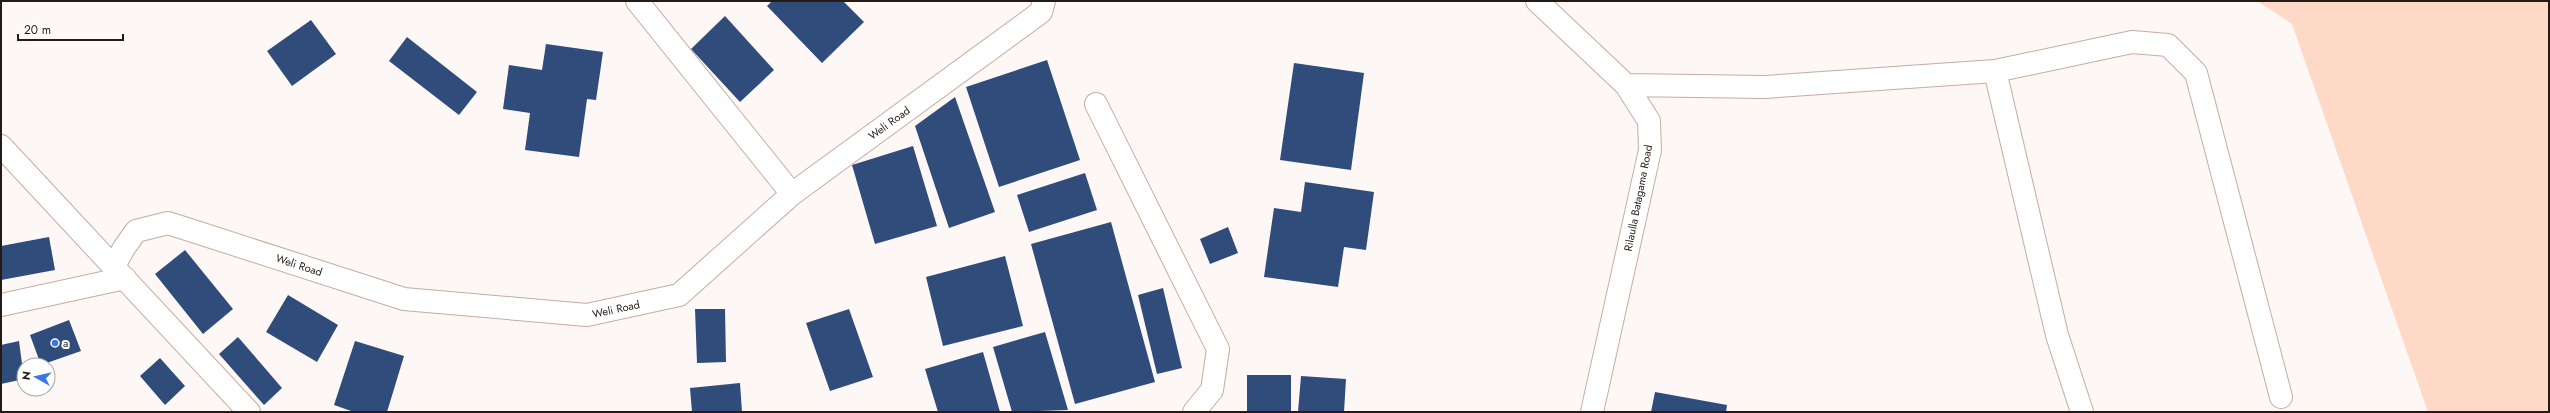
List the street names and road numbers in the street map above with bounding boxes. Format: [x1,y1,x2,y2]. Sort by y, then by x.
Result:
street label: Weli Road [865,102,913,144]
street label: Rilaulla Batagama Road [1620,143,1656,253]
street label: Weli Road [274,250,324,280]
street label: Weli Road [591,296,641,322]

